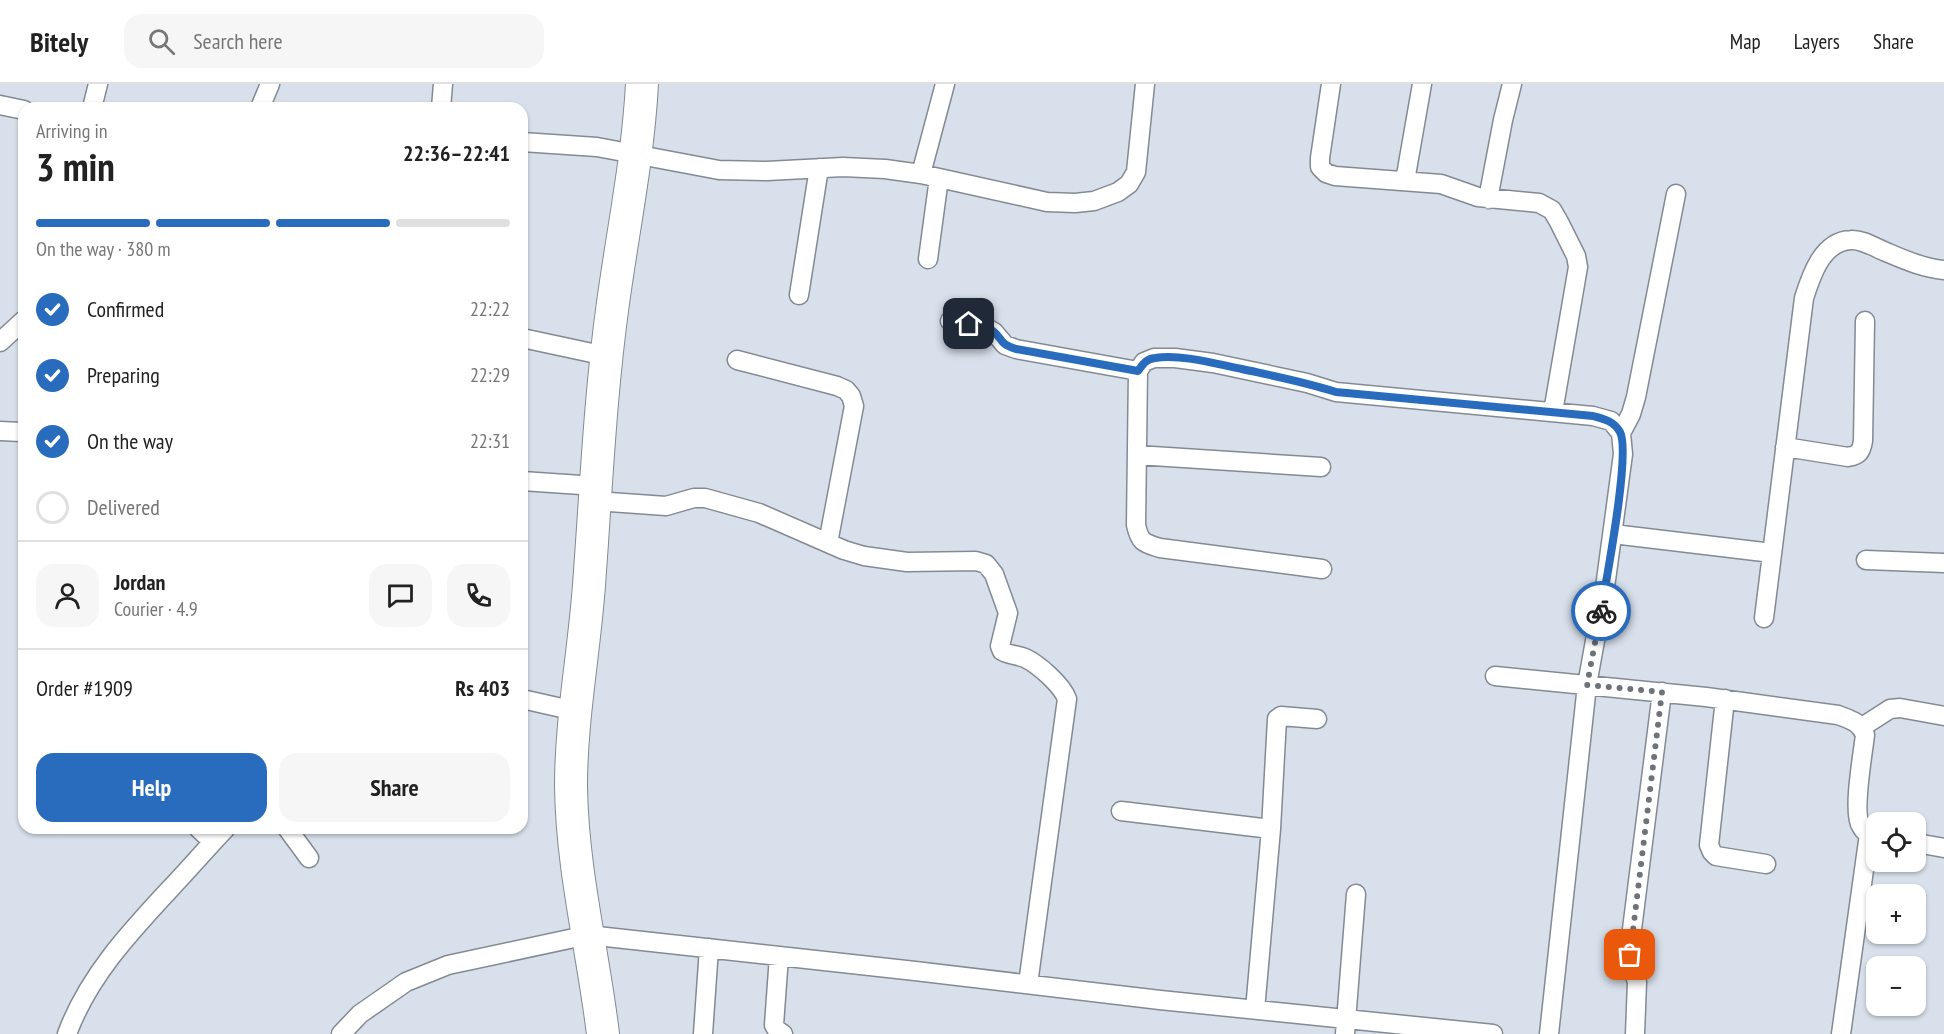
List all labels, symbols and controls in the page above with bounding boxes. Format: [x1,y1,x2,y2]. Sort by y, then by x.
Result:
search box [124,14,544,68]
text: Bitely [30,23,88,60]
icon: search [145,25,178,58]
text: Search here [193,27,283,55]
text: Map [1730,28,1761,55]
text: Layers [1794,28,1840,55]
text: Share [1873,28,1914,55]
text: Arriving in [36,118,108,144]
text: 22:36–22:41 [403,139,510,167]
text: 3 min [36,141,115,192]
text: On the way · 380 m [36,236,171,262]
icon: check [36,293,69,326]
text: Confirmed [87,295,164,323]
text: 22:22 [470,296,510,322]
pin [943,298,994,349]
icon: home [952,307,985,340]
icon: check [36,359,69,392]
text: Preparing [87,361,160,389]
text: 22:29 [470,362,510,388]
icon: check [36,425,69,458]
text: On the way [87,427,173,455]
text: 22:31 [470,428,510,454]
text: Delivered [87,493,160,521]
button: person [36,564,99,627]
button: chat [369,564,432,627]
button: phone [447,564,510,627]
text: Jordan [114,568,165,596]
courier [1571,581,1631,641]
icon: bike [1585,595,1618,628]
text: Courier · 4.9 [114,596,198,622]
text: Order #1909 [36,674,133,702]
text: Rs 403 [455,674,510,702]
button: Help [36,753,267,822]
button: Share [279,753,510,822]
map controls [1866,812,1926,1016]
button: locate [1866,812,1926,872]
button: + [1866,884,1926,944]
pin [1604,929,1655,980]
icon: bag [1613,938,1646,971]
button: − [1866,956,1926,1016]

